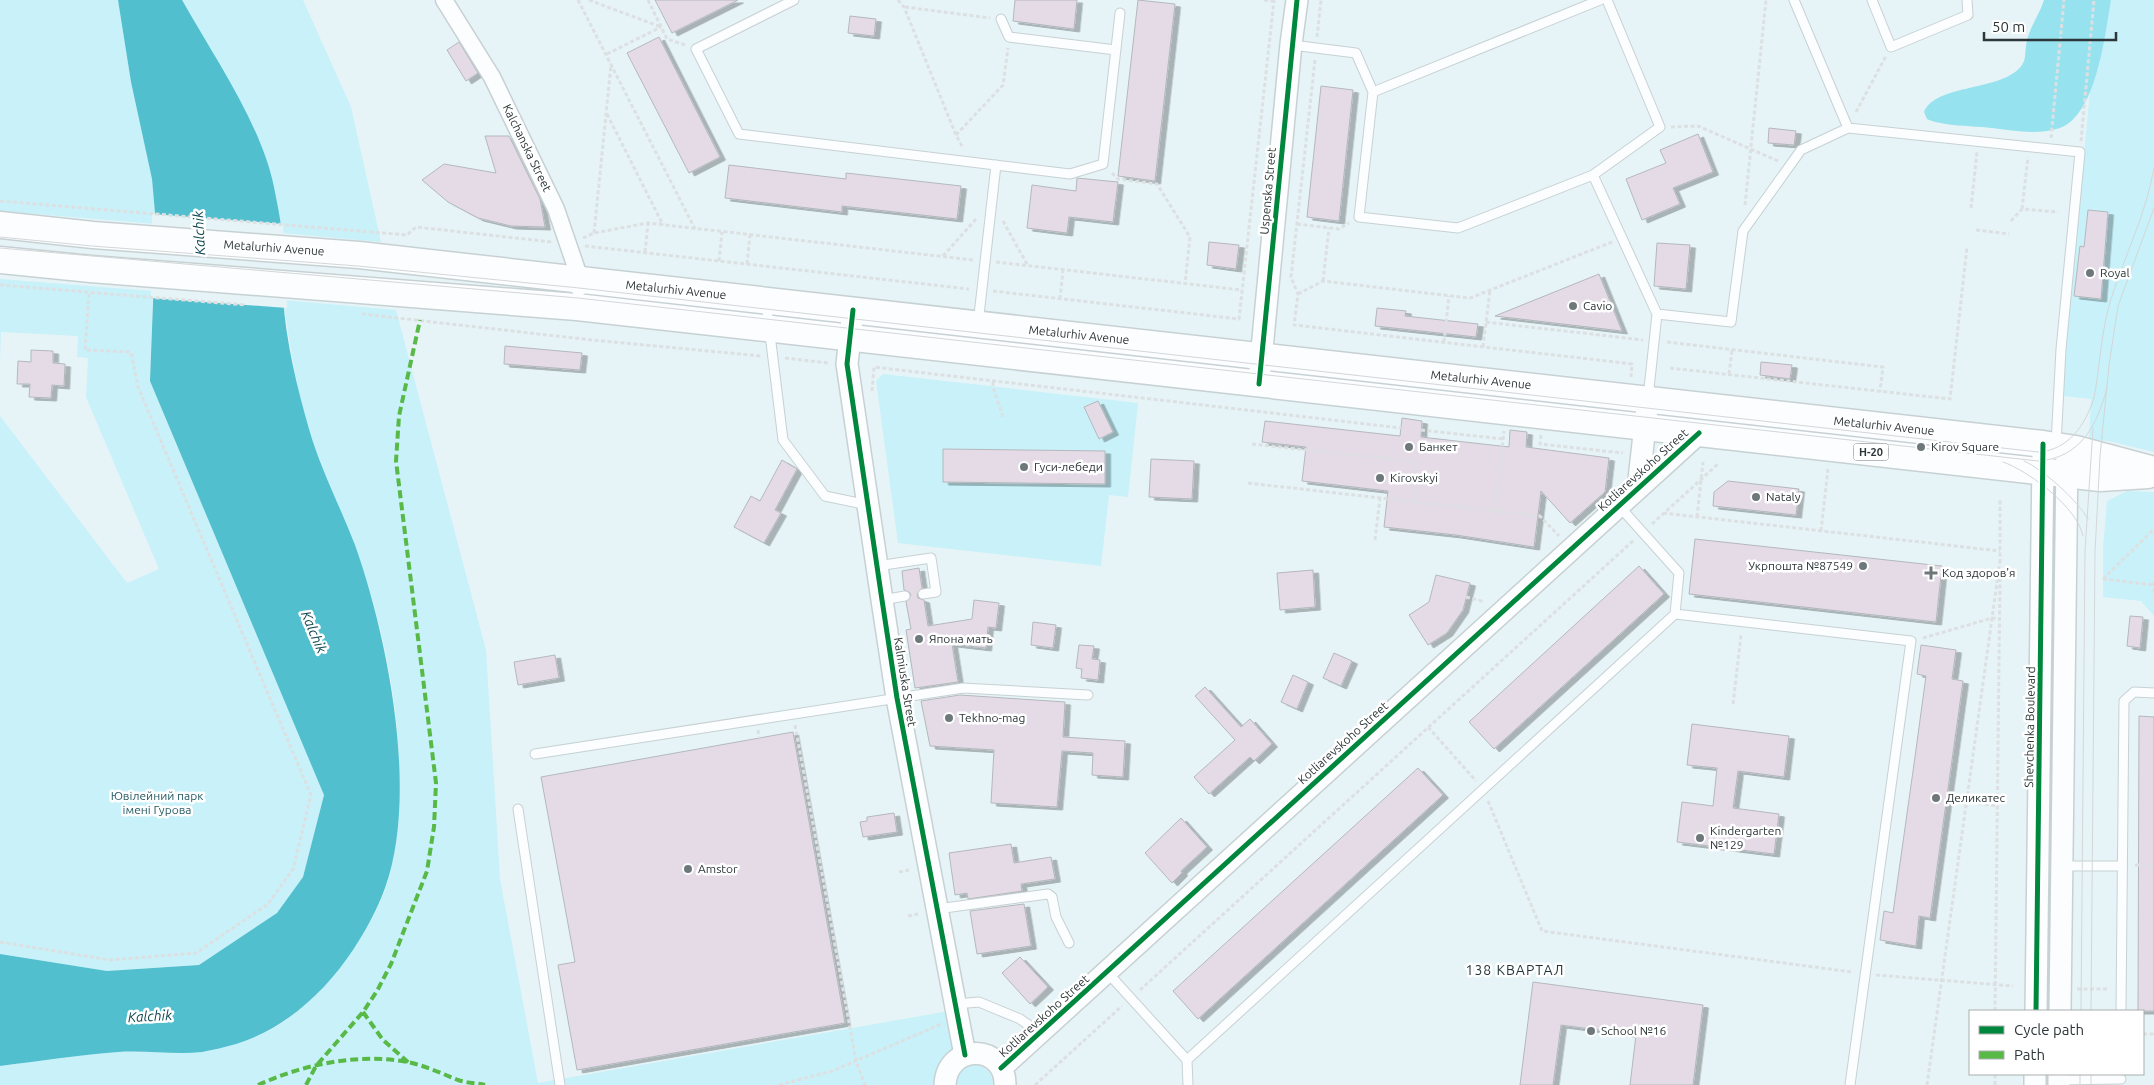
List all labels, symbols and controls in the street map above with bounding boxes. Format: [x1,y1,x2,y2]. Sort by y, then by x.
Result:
scale bar [1984,10,2116,42]
text: 50 m [1992,18,2025,35]
street label: Kalchanska Street [501,102,554,194]
street label: Uspenska Street [1257,146,1278,235]
water label: Kalchik [190,210,208,256]
street label: Metalurhiv Avenue [223,237,325,258]
place label: Royal [2100,266,2130,279]
marker: Royal [2084,267,2096,279]
street label: Metalurhiv Avenue [625,278,727,301]
place label: Cavio [1583,299,1612,312]
marker: Cavio [1567,300,1579,312]
street label: Metalurhiv Avenue [1028,323,1130,346]
street label: Metalurhiv Avenue [1430,368,1532,391]
street label: Metalurhiv Avenue [1833,414,1935,437]
street label: Kotliarevskoho Street [1595,426,1690,513]
place label: Банкет [1419,440,1458,453]
place label: Kirov Square [1931,440,1999,453]
marker: Банкет [1403,441,1415,453]
marker: Kirov Square [1915,441,1927,453]
road number: Н-20 [1854,444,1888,461]
place label: Гуси-лебеди [1034,460,1103,473]
marker: Гуси-лебеди [1018,461,1030,473]
place label: Kirovskyi [1390,471,1438,484]
marker: Kirovskyi [1374,472,1386,484]
place label: Nataly [1766,490,1801,503]
marker: Nataly [1750,491,1762,503]
place label: Укрпошта №87549 [1748,559,1853,572]
marker: Укрпошта №87549 [1857,560,1869,572]
marker: Код здоров'я [1924,566,1938,580]
place label: Код здоров'я [1942,566,2015,579]
water label: Kalchik [298,608,330,656]
place label: Япона мать [929,632,993,645]
marker: Япона мать [913,633,925,645]
street label: Kalmiuska Street [892,636,919,728]
street label: Shevchenka Boulevard [2022,666,2037,788]
street label: Kotliarevskoho Street [1295,699,1390,786]
place label: Tekhno-mag [959,711,1025,724]
marker: Tekhno-mag [943,712,955,724]
park label: Ювілейний парк імені Гурова [111,789,203,816]
place label: Деликатес [1946,791,2005,804]
marker: Деликатес [1930,792,1942,804]
place label: Kindergarten №129 [1710,824,1781,851]
marker: Kindergarten №129 [1694,832,1706,844]
place label: Amstor [698,862,738,875]
marker: Amstor [682,863,694,875]
district label: 138 КВАРТАЛ [1466,962,1564,978]
street label: Kotliarevskoho Street [996,972,1091,1059]
water label: Kalchik [127,1007,173,1025]
legend [1969,1010,2144,1075]
text: Cycle path [2014,1021,2084,1038]
place label: School №16 [1601,1024,1667,1037]
marker: School №16 [1585,1025,1597,1037]
text: Path [2014,1046,2045,1063]

